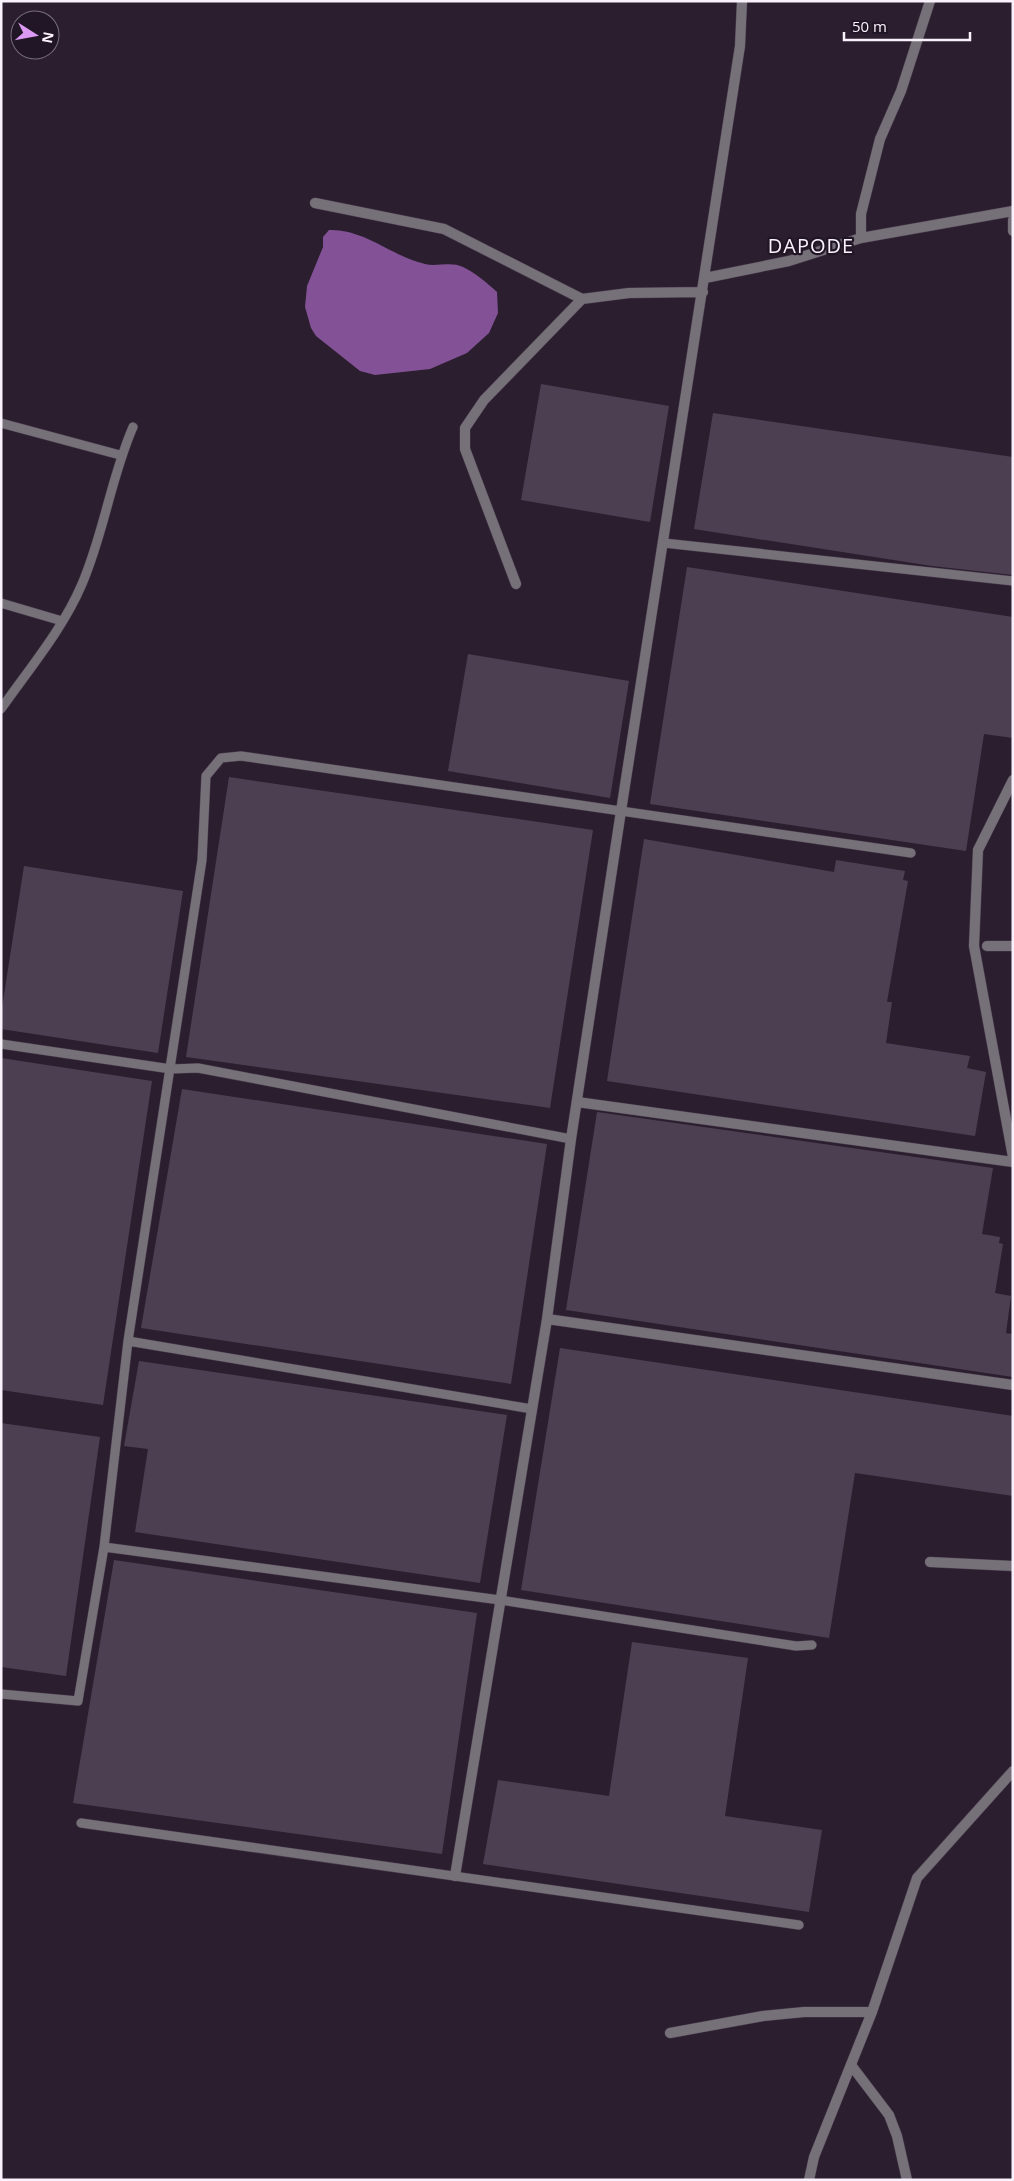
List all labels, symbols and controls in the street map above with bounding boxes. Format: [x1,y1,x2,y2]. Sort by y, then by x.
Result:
north arrow [10,10,60,60]
scale bar [844,10,970,42]
text: 50 m [852,16,887,36]
text: N [38,30,59,45]
district label: DAPODE [768,232,854,259]

